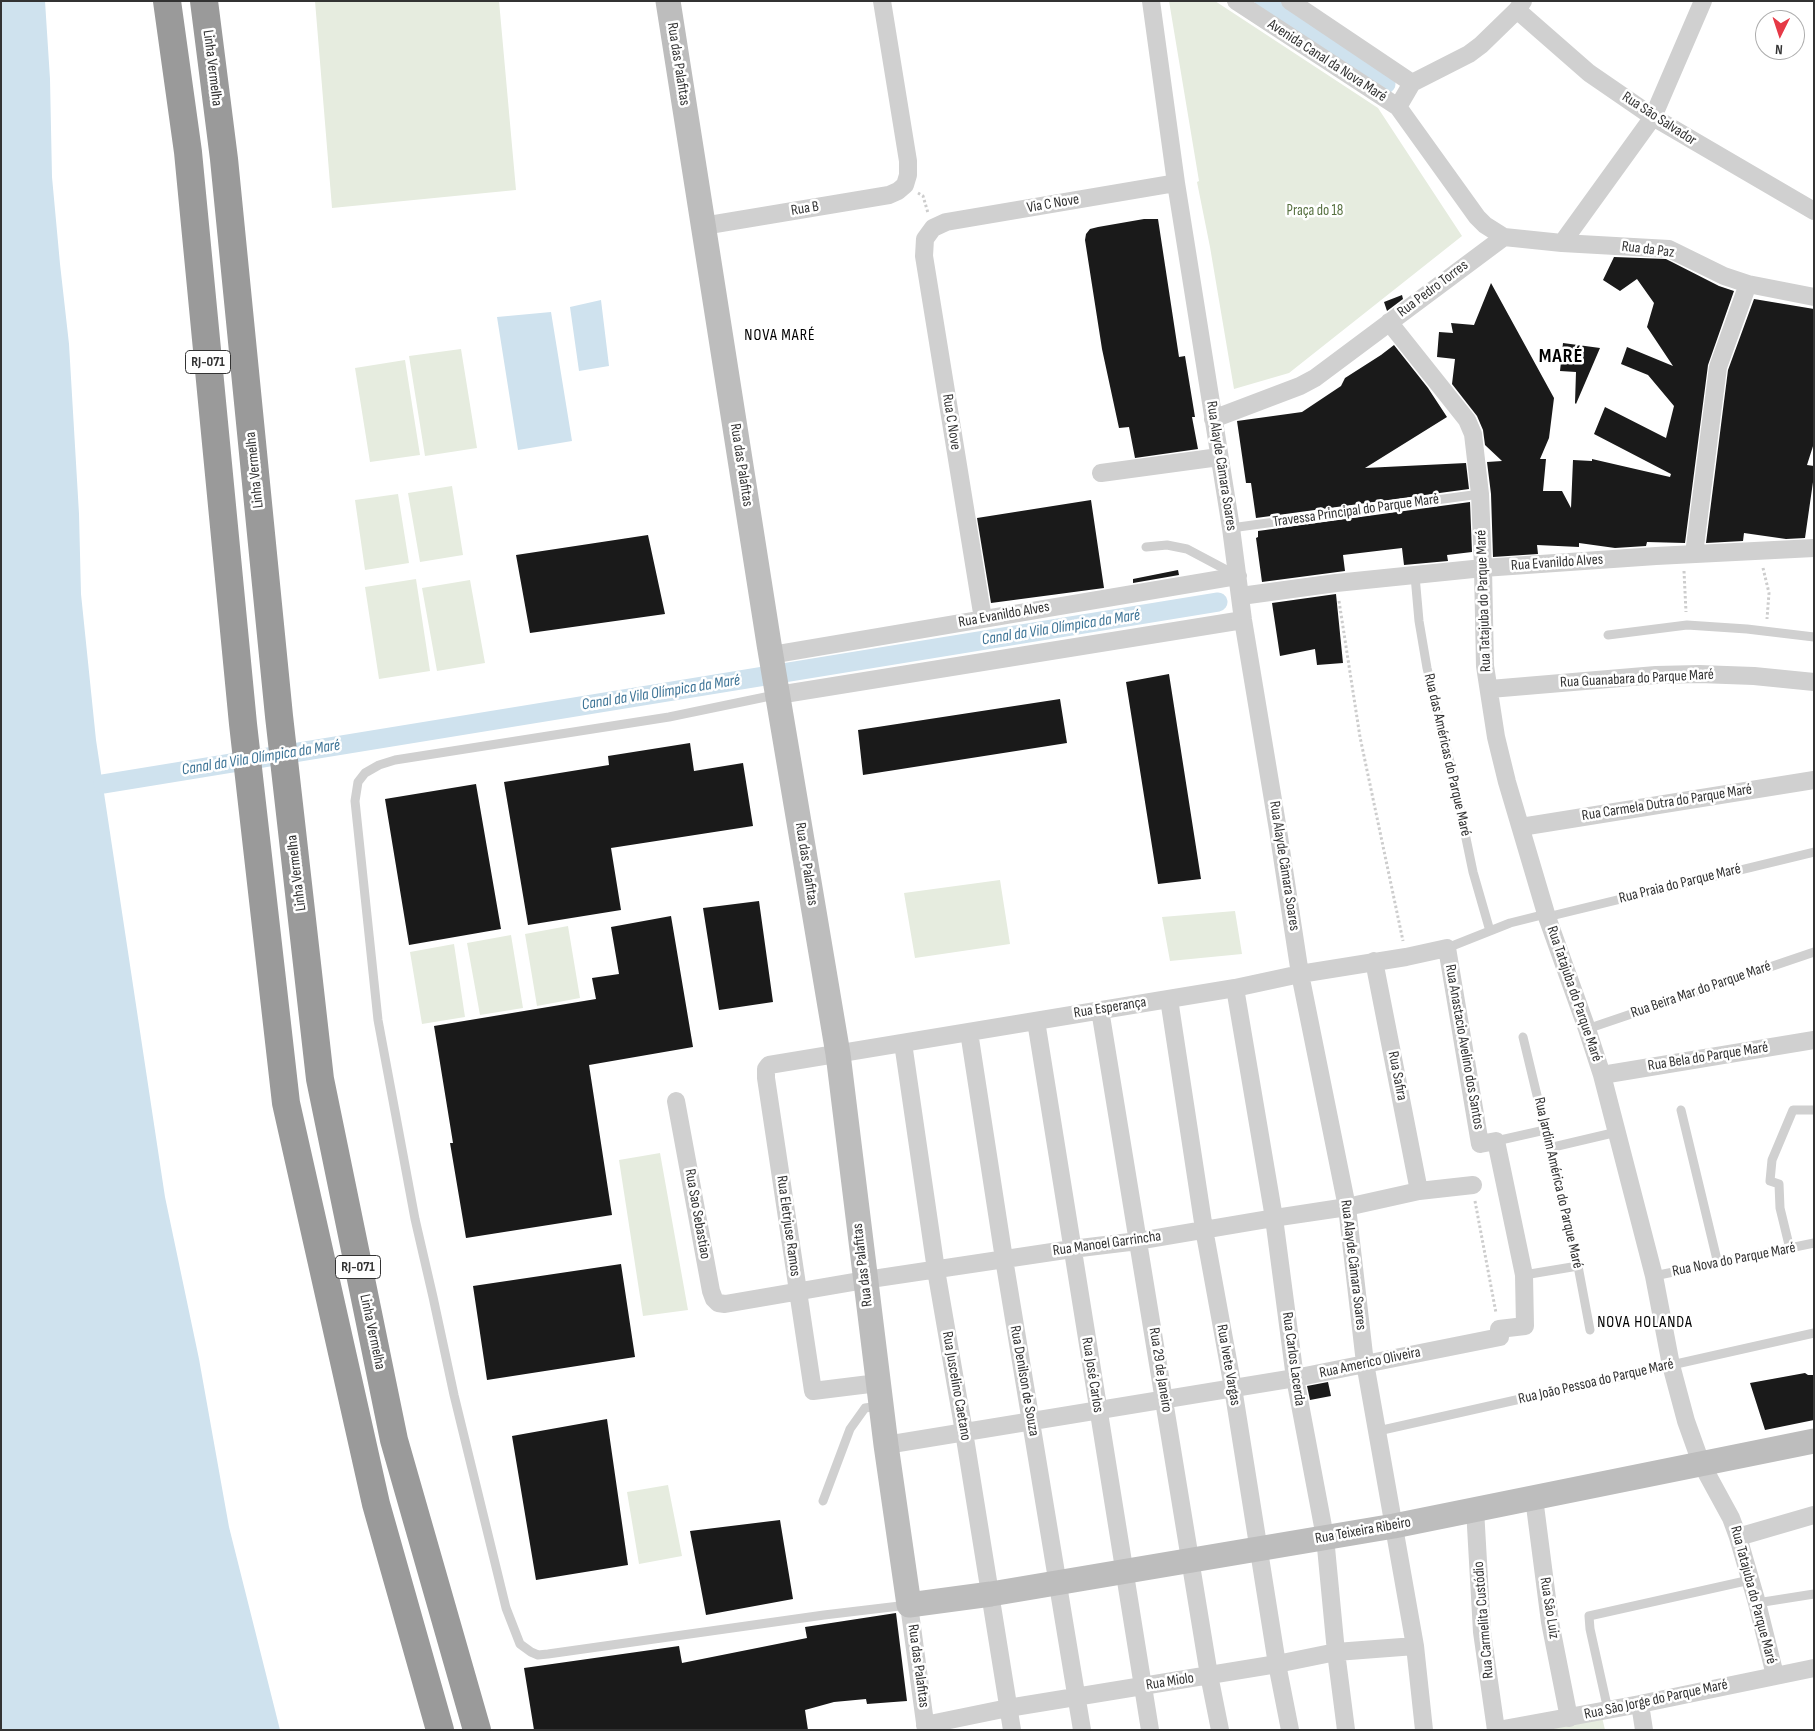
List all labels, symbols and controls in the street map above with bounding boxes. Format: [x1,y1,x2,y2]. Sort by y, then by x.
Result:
north arrow [1755,10,1805,60]
street label: Avenida Canal da Nova Maré [1264,16,1390,106]
street label: Rua das Palafitas [663,21,693,107]
street label: Linha Vermelha [198,29,226,107]
text: N [1775,41,1783,58]
street label: Rua São Salvador [1618,88,1700,150]
street label: Via C Nove [1025,191,1081,217]
street label: Rua B [790,198,820,220]
park label: Praça do 18 [1287,202,1343,220]
street label: Rua da Paz [1621,238,1675,262]
street label: Rua Pedro Torres [1394,257,1472,321]
district label: NOVA MARÉ [743,326,817,346]
district label: MARÉ [1538,345,1584,369]
road number: RJ-071 [186,351,230,374]
street label: Rua C Nove [938,393,964,451]
street label: Rua Alayde Câmara Soares [1202,400,1240,532]
street label: Rua das Palafitas [726,422,756,508]
street label: Linha Vermelha [242,431,268,509]
street label: Travessa Principal do Parque Maré [1272,490,1440,532]
street label: Rua Tatajuba do Parque Maré [1473,530,1495,672]
street label: Rua Evanildo Alves [1510,551,1604,575]
street label: Rua Evanildo Alves [957,598,1051,632]
water label: Canal da Vila Olímpica da Maré [980,606,1142,650]
street label: Rua Guanabara do Parque Maré [1560,666,1714,692]
water label: Canal da Vila Olímpica da Maré [580,671,742,715]
street label: Rua das Américas do Parque Maré [1420,672,1474,838]
water label: Canal da Vila Olímpica da Maré [180,736,342,780]
street label: Rua Carmela Dutra do Parque Maré [1581,781,1753,825]
street label: Rua Alayde Câmara Soares [1265,800,1303,932]
street label: Rua das Palafitas [791,821,821,907]
street label: Linha Vermelha [283,834,311,912]
street label: Rua Praia do Parque Maré [1617,860,1743,908]
street label: Rua Tatajuba do Parque Maré [1542,924,1606,1064]
street label: Rua Beira Mar do Parque Maré [1629,958,1773,1022]
street label: Rua Anastacio Avelino dos Santos [1441,963,1487,1131]
street label: Rua Esperança [1073,993,1147,1023]
street label: Rua Bela do Parque Maré [1647,1039,1769,1075]
street label: Rua Safira [1383,1050,1411,1102]
street label: Rua Jardim América do Parque Maré [1530,1096,1586,1270]
street label: Rua Sao Sebastiao [680,1167,714,1261]
street label: Rua Eletrjuse Ramos [772,1174,804,1278]
street label: Rua Alayde Câmara Soares [1336,1199,1370,1331]
street label: Rua das Palafitas [849,1222,877,1308]
street label: Rua Manoel Garrincha [1052,1227,1162,1261]
street label: Rua Nova do Parque Maré [1671,1239,1797,1281]
road number: RJ-071 [336,1256,380,1278]
street label: Linha Vermelha [355,1293,389,1371]
street label: Rua Carlos Lacerda [1278,1311,1308,1407]
district label: NOVA HOLANDA [1596,1313,1694,1333]
street label: Rua Ivete Vargas [1212,1323,1244,1407]
street label: Rua Denilson de Souza [1005,1324,1043,1438]
street label: Rua 29 de Janeiro [1144,1326,1176,1414]
street label: Rua Juscelino Caetano [938,1330,974,1442]
street label: Rua José Carlos [1077,1336,1107,1414]
street label: Rua Americo Oliveira [1318,1343,1422,1383]
street label: Rua João Pessoa do Parque Maré [1517,1355,1675,1409]
street label: Rua Teixeira Ribeiro [1314,1514,1412,1548]
street label: Rua Tatajuba do Parque Maré [1726,1524,1780,1666]
street label: Rua Carmelita Custódio [1470,1561,1498,1679]
street label: Rua São Luiz [1535,1576,1563,1640]
street label: Rua das Palafitas [903,1623,933,1709]
street label: Rua Miolo [1145,1669,1195,1695]
street label: Rua São Jorge do Parque Maré [1583,1676,1729,1724]

